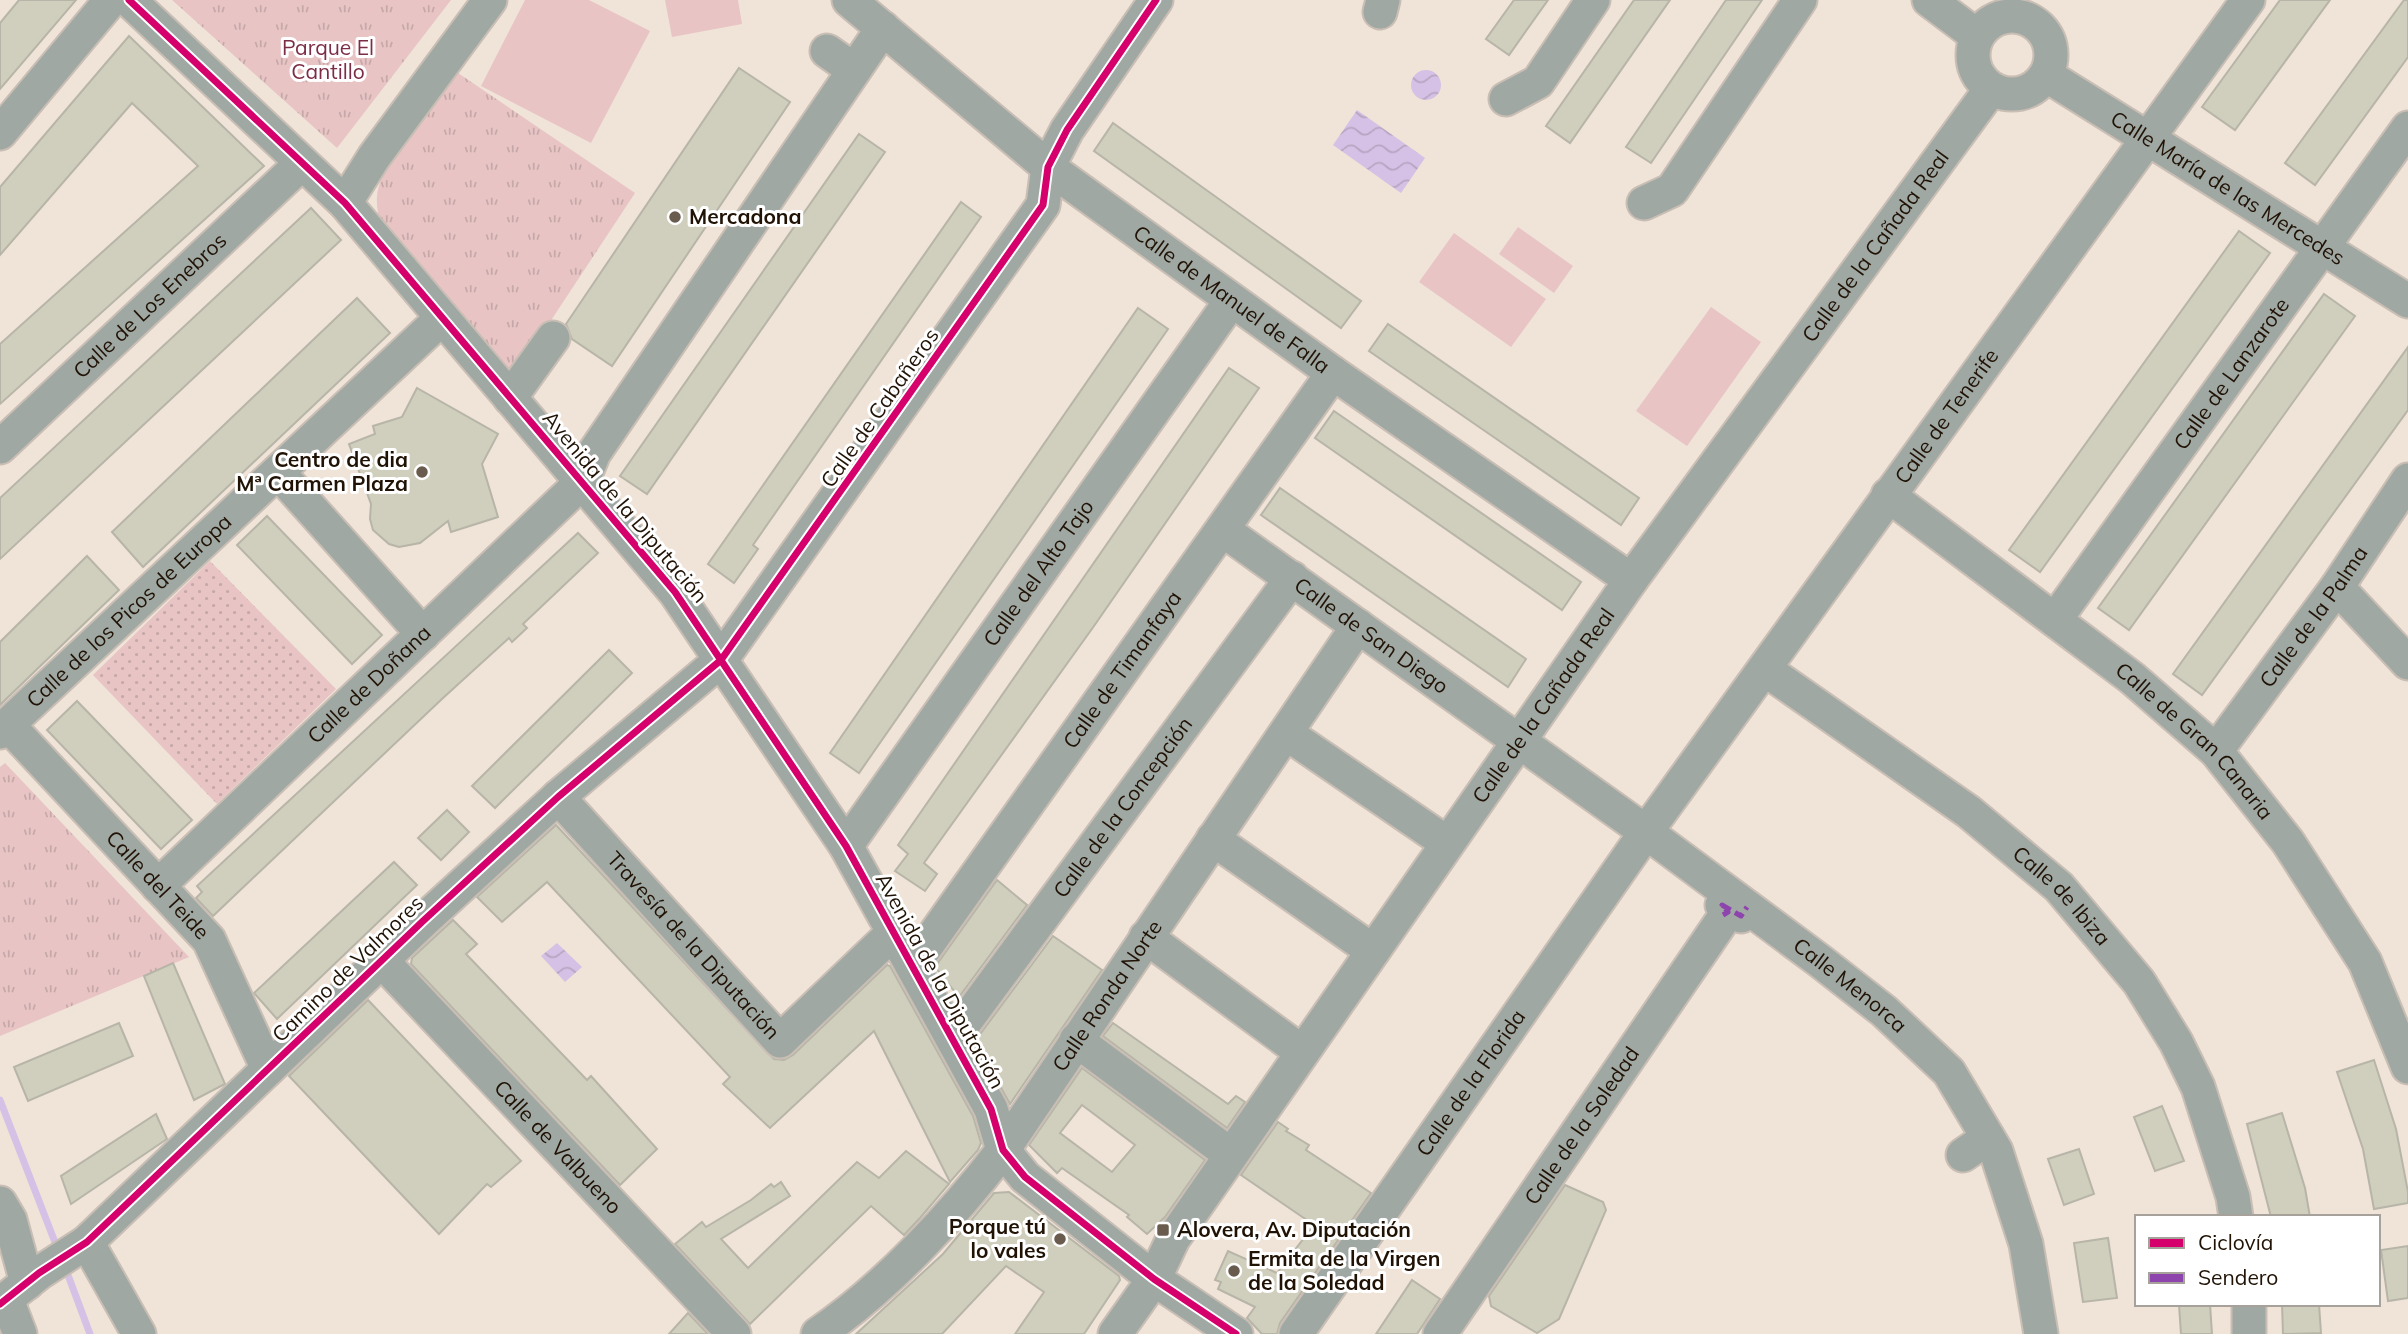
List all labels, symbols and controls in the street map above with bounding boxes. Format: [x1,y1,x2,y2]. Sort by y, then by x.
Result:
park label: Parque El Cantillo [282,34,374,84]
street label: Calle María de las Mercedes [2106,105,2350,270]
street label: Calle de la Cañada Real [1796,145,1954,347]
place label: Mercadona [689,203,802,229]
marker: Mercadona [667,209,683,225]
street label: Calle de Manuel de Falla [1129,219,1335,378]
street label: Calle de Los Enebros [67,227,231,383]
street label: Calle de Lanzarote [2168,292,2294,454]
street label: Calle de Cabañeros [814,323,944,492]
street label: Calle de Tenerife [1888,343,2003,488]
street label: Avenida de la Diputación [538,405,714,608]
place label: Centro de dia Mª Carmen Plaza [236,446,408,496]
marker: Centro de dia Mª Carmen Plaza [414,464,430,480]
street label: Calle del Alto Tajo [977,494,1099,651]
street label: Calle de los Picos de Europa [21,508,236,713]
street label: Calle de la Palma [2253,541,2373,692]
street label: Calle de San Diego [1290,571,1454,699]
street label: Calle de Timanfaya [1057,585,1186,753]
street label: Calle de la Cañada Real [1466,603,1620,808]
street label: Calle de Doñana [302,619,436,749]
street label: Calle de Gran Canaria [2111,656,2279,825]
street label: Calle de la Concepción [1047,711,1197,902]
street label: Calle del Teide [101,824,215,944]
street label: Calle de Ibiza [2008,840,2117,950]
street label: Travesía de la Diputación [602,846,786,1044]
street label: Avenida de la Diputación [871,868,1011,1093]
street label: Camino de Valmores [266,889,428,1047]
street label: Calle Ronda Norte [1046,915,1167,1076]
street label: Calle Menorca [1789,932,1913,1038]
street label: Calle de la Florida [1410,1004,1530,1161]
street label: Calle de la Soledad [1518,1041,1644,1209]
street label: Calle de Valbueno [489,1074,628,1219]
place label: Porque tú lo vales [949,1213,1046,1263]
legend [2135,1215,2380,1306]
place label: Alovera, Av. Diputación [1177,1216,1411,1242]
marker: Alovera, Av. Diputación [1155,1222,1171,1238]
text: Ciclovía [2198,1229,2273,1255]
marker: Porque tú lo vales [1052,1231,1068,1247]
place label: Ermita de la Virgen de la Soledad [1248,1245,1440,1295]
marker: Ermita de la Virgen de la Soledad [1226,1263,1242,1279]
text: Sendero [2198,1264,2278,1290]

